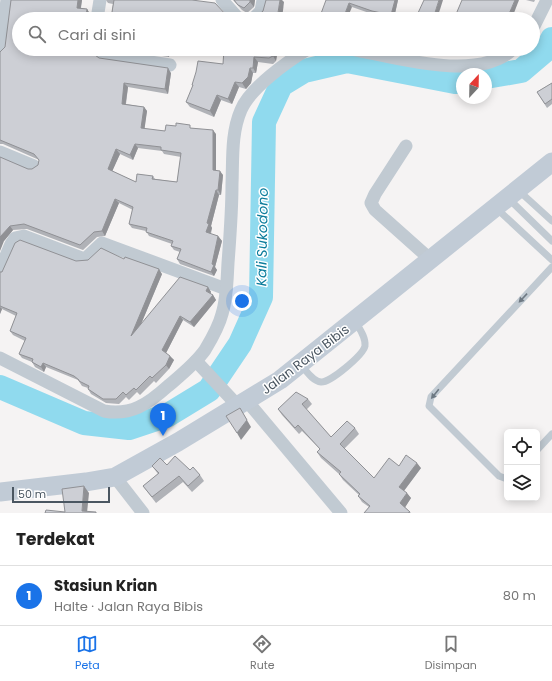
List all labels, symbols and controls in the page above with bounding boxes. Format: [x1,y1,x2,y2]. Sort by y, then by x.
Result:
search box [12,12,540,56]
icon: search [26,23,48,45]
text: Cari di sini [58,24,136,45]
north arrow [456,68,492,104]
water label: Kali Sukodono [251,188,273,286]
your location [232,291,252,311]
one-way arrow [518,293,528,303]
street label: Jalan Raya Bibis [257,320,353,399]
one-way arrow [430,388,439,399]
pin: 1 [150,403,176,436]
map controls [504,429,540,501]
button: locate [504,429,540,465]
button: layers [504,465,540,501]
scale bar [12,485,110,504]
text: 50 m [18,486,46,502]
text: Terdekat [16,527,95,551]
text: Stasiun Krian [54,575,157,596]
text: 1 [27,586,31,605]
text: 80 m [503,586,536,605]
text: Halte · Jalan Raya Bibis [54,597,203,616]
tab: Peta [75,633,100,674]
tab: Rute [250,633,275,674]
tab: Disimpan [425,633,477,674]

